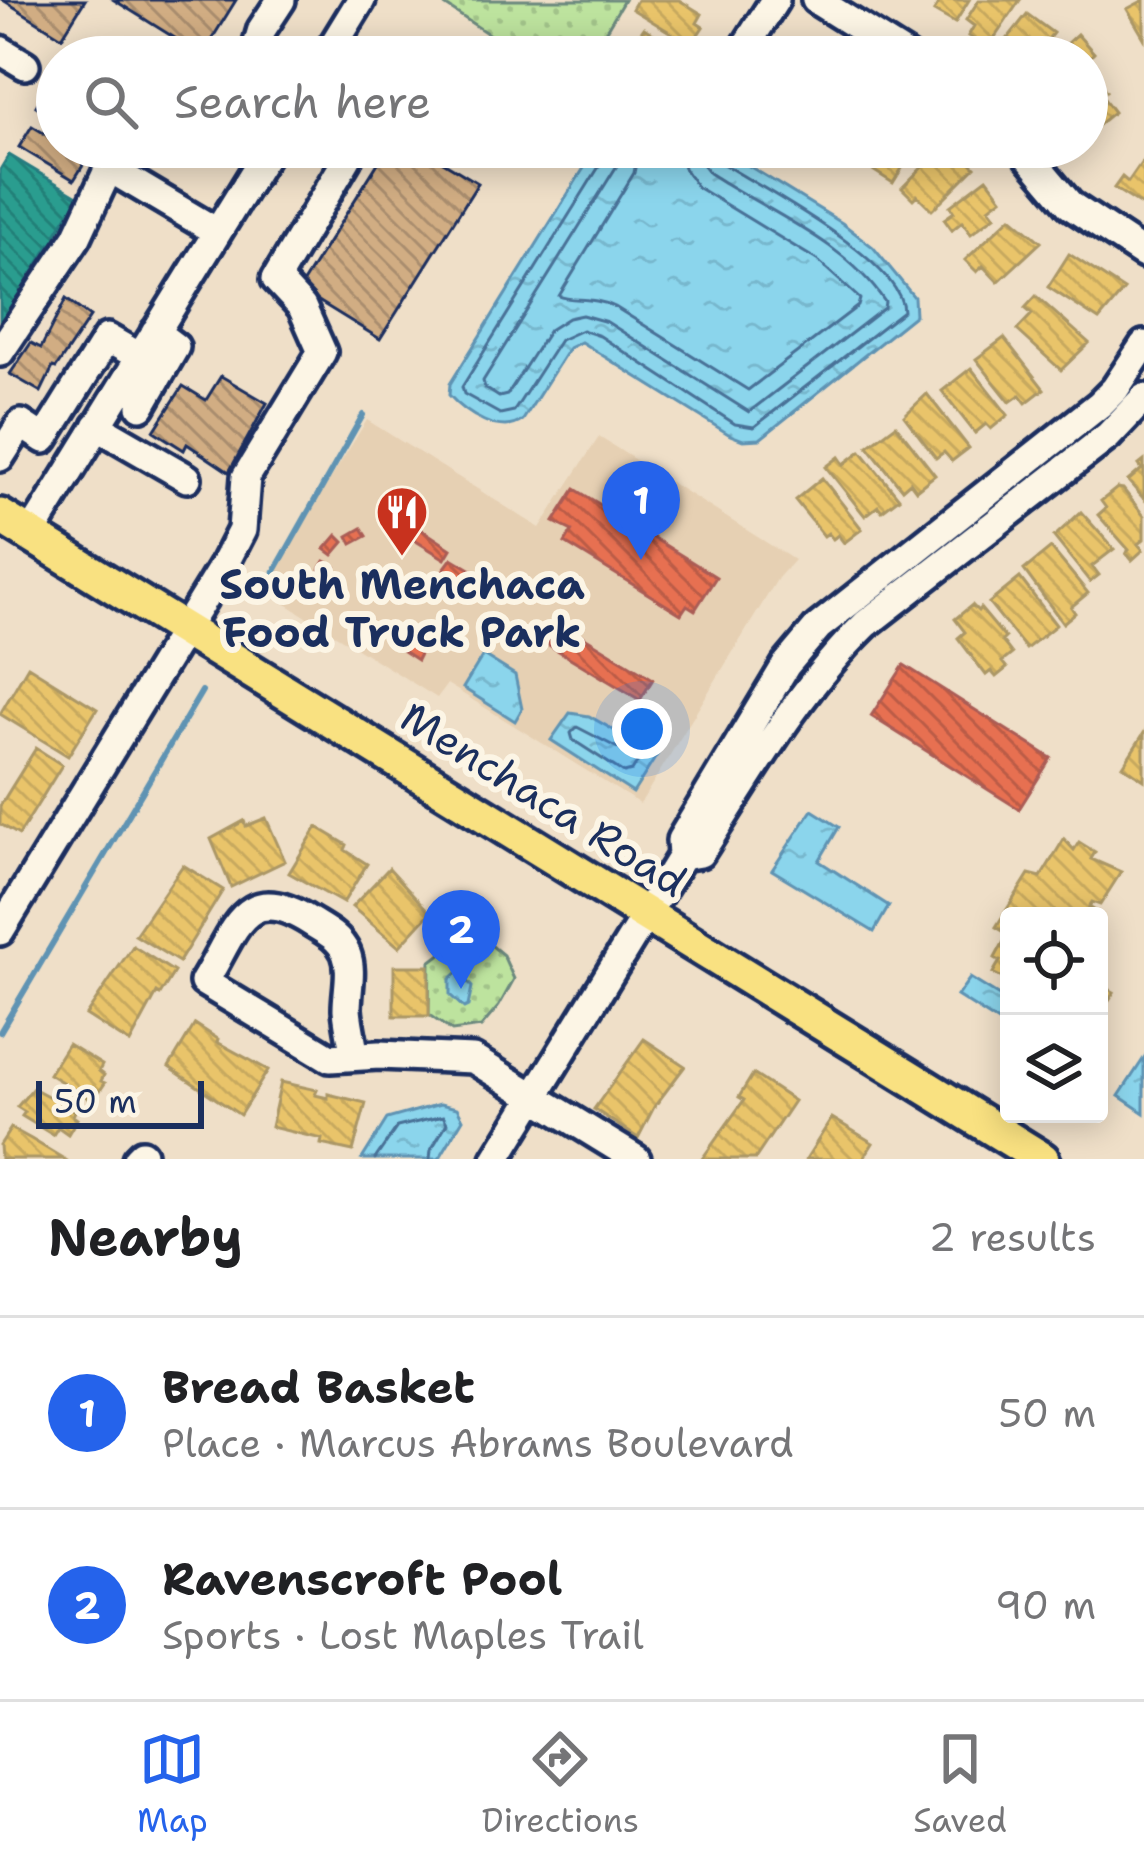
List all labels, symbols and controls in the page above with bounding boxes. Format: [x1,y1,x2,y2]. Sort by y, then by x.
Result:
search box [36,36,1108,168]
icon: search [78,69,144,135]
text: Search here [174,72,431,132]
pin: 1 [602,461,680,560]
restaurant icon: South Menchaca Food Truck Park [374,484,430,558]
place label: South Menchaca Food Truck Park [219,556,585,660]
street label: Menchaca Road [390,689,698,909]
your location [612,699,672,759]
pin: 2 [422,890,500,989]
map controls [1000,907,1108,1123]
button: locate [1000,907,1108,1015]
button: layers [1000,1015,1108,1123]
scale bar [36,1075,204,1128]
text: 50 m [54,1079,137,1124]
text: Nearby [48,1203,243,1271]
text: 2 results [929,1211,1096,1263]
text: Bread Basket [162,1357,475,1417]
text: 1 [78,1387,96,1439]
text: 50 m [998,1387,1096,1439]
text: Place · Marcus Abrams Boulevard [162,1417,794,1469]
text: Ravenscroft Pool [162,1549,562,1609]
text: 2 [73,1579,101,1631]
text: 90 m [995,1579,1096,1631]
text: Sports · Lost Maples Trail [162,1609,644,1661]
tab: Map [137,1726,208,1843]
tab: Directions [482,1726,639,1843]
tab: Saved [913,1726,1007,1843]

